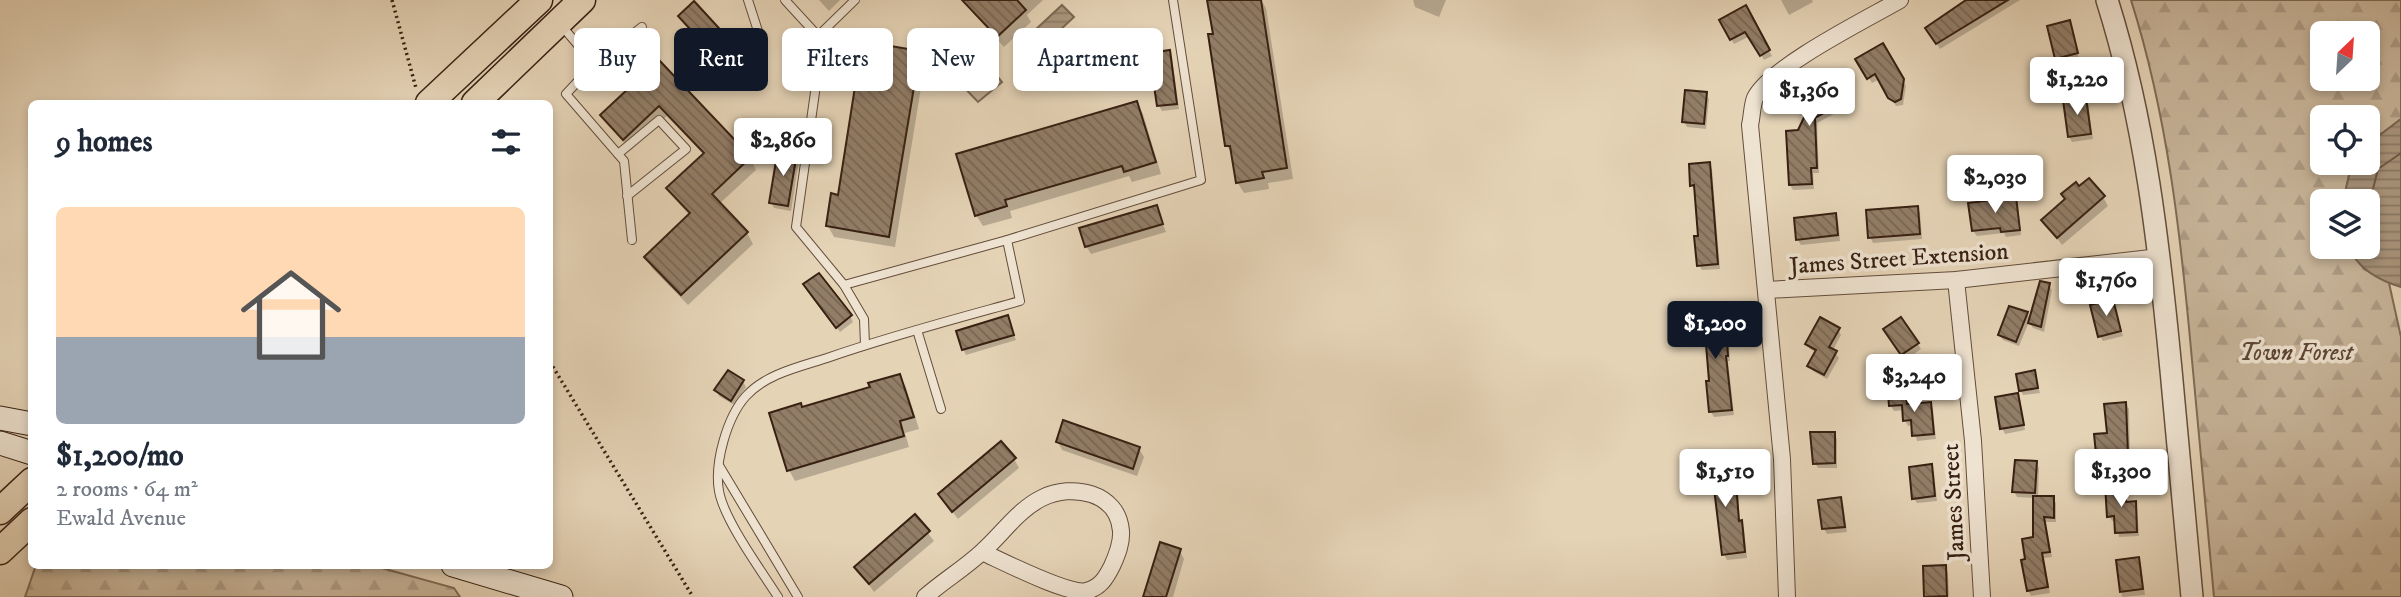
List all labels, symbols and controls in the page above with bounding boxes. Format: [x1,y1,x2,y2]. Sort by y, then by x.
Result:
north arrow [2310,21,2380,91]
map controls [2310,21,2380,259]
chip: Buy [574,28,660,91]
chip: Rent [674,28,768,91]
chip: Filters [782,28,893,91]
chip: New [907,28,999,91]
chip: Apartment [1013,28,1163,91]
pin: $1,220 [2020,58,2134,117]
text: $1,220 [2046,65,2108,94]
pin: $1,360 [1752,68,1866,128]
text: $1,360 [1779,76,1839,105]
button: locate [2310,105,2380,175]
pin: $2,860 [726,118,840,178]
icon: filters [487,123,525,161]
text: 9 homes [56,124,153,161]
text: $2,860 [750,126,816,155]
pin: $2,030 [1938,156,2052,215]
text: $2,030 [1963,163,2027,192]
button: layers [2310,189,2380,259]
street label: James Street Extension [1786,236,2010,282]
icon: home [228,252,354,378]
pin: $1,760 [2049,258,2163,318]
text: $1,760 [2075,266,2137,295]
pin: $1,200 [1658,302,1772,361]
text: $1,200 [1683,309,1747,338]
park label: Town Forest [2239,338,2355,368]
pin: $3,240 [1857,354,1971,414]
text: $3,240 [1882,362,1946,391]
text: $1,200/mo [56,438,184,475]
street label: James Street [1936,442,1972,563]
pin: $1,510 [1668,449,1782,509]
pin: $1,300 [2064,449,2178,509]
text: $1,510 [1695,457,1755,486]
text: $1,300 [2091,457,2151,486]
text: 2 rooms · 64 m² [56,475,198,504]
text: Ewald Avenue [56,504,186,533]

